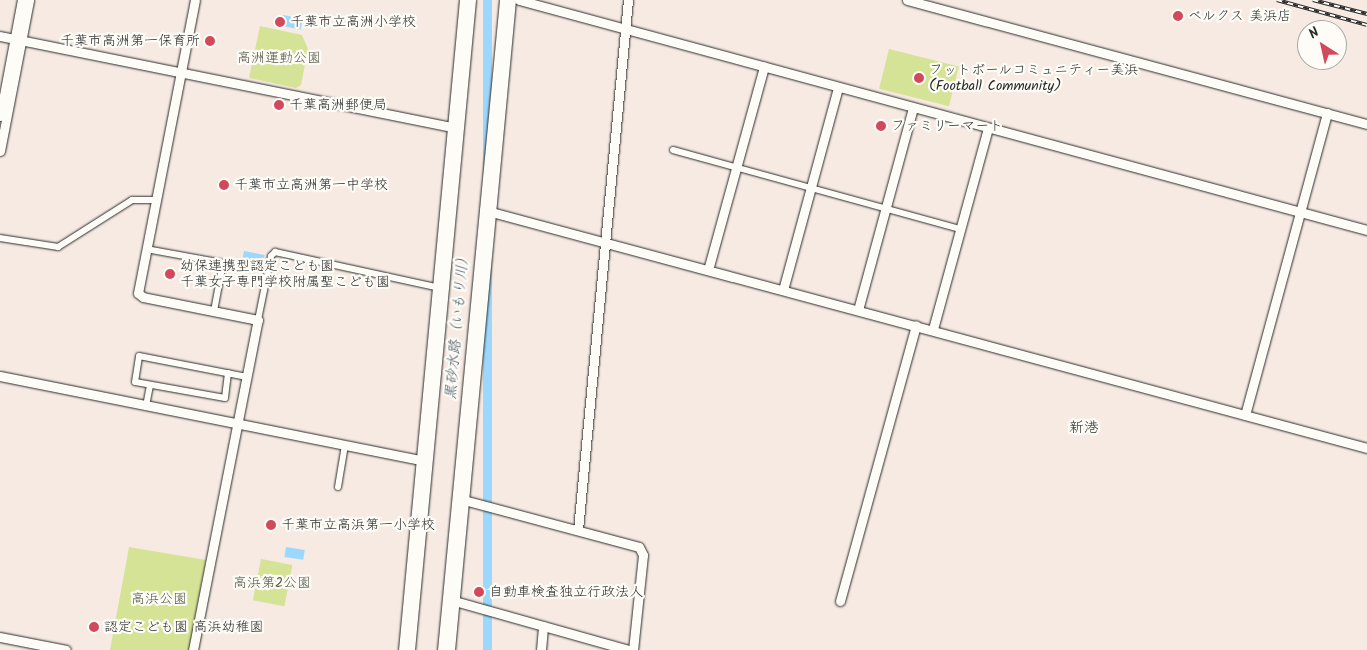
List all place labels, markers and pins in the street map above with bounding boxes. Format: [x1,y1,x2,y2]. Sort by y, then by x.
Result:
place label: ベルクス 美浜店 [1188,8,1292,24]
marker: ベルクス 美浜店 [1172,10,1184,22]
place label: 千葉市立高洲小学校 [290,14,416,30]
marker: 千葉市立高洲小学校 [274,16,286,28]
place label: 千葉市高洲第一保育所 [60,33,200,49]
marker: 千葉市高洲第一保育所 [204,35,216,47]
place label: フットボールコミュニティー美浜 (Football Community) [929,62,1139,94]
marker: フットボールコミュニティー美浜 (Football Community) [913,72,925,84]
place label: 千葉高洲郵便局 [289,97,387,113]
marker: 千葉高洲郵便局 [273,99,285,111]
place label: ファミリーマート [891,118,1003,134]
marker: ファミリーマート [875,120,887,132]
place label: 千葉市立高洲第一中学校 [234,177,388,193]
marker: 千葉市立高洲第一中学校 [218,179,230,191]
place label: 幼保連携型認定こども園 千葉女子専門学校附属聖こども園 [180,258,390,290]
marker: 幼保連携型認定こども園 千葉女子専門学校附属聖こども園 [164,268,176,280]
place label: 千葉市立高浜第一小学校 [281,517,435,533]
marker: 千葉市立高浜第一小学校 [265,519,277,531]
place label: 自動車検査独立行政法人 [489,584,643,600]
marker: 自動車検査独立行政法人 [473,586,485,598]
place label: 認定こども園 高浜幼稚園 [104,619,264,635]
marker: 認定こども園 高浜幼稚園 [88,621,100,633]

